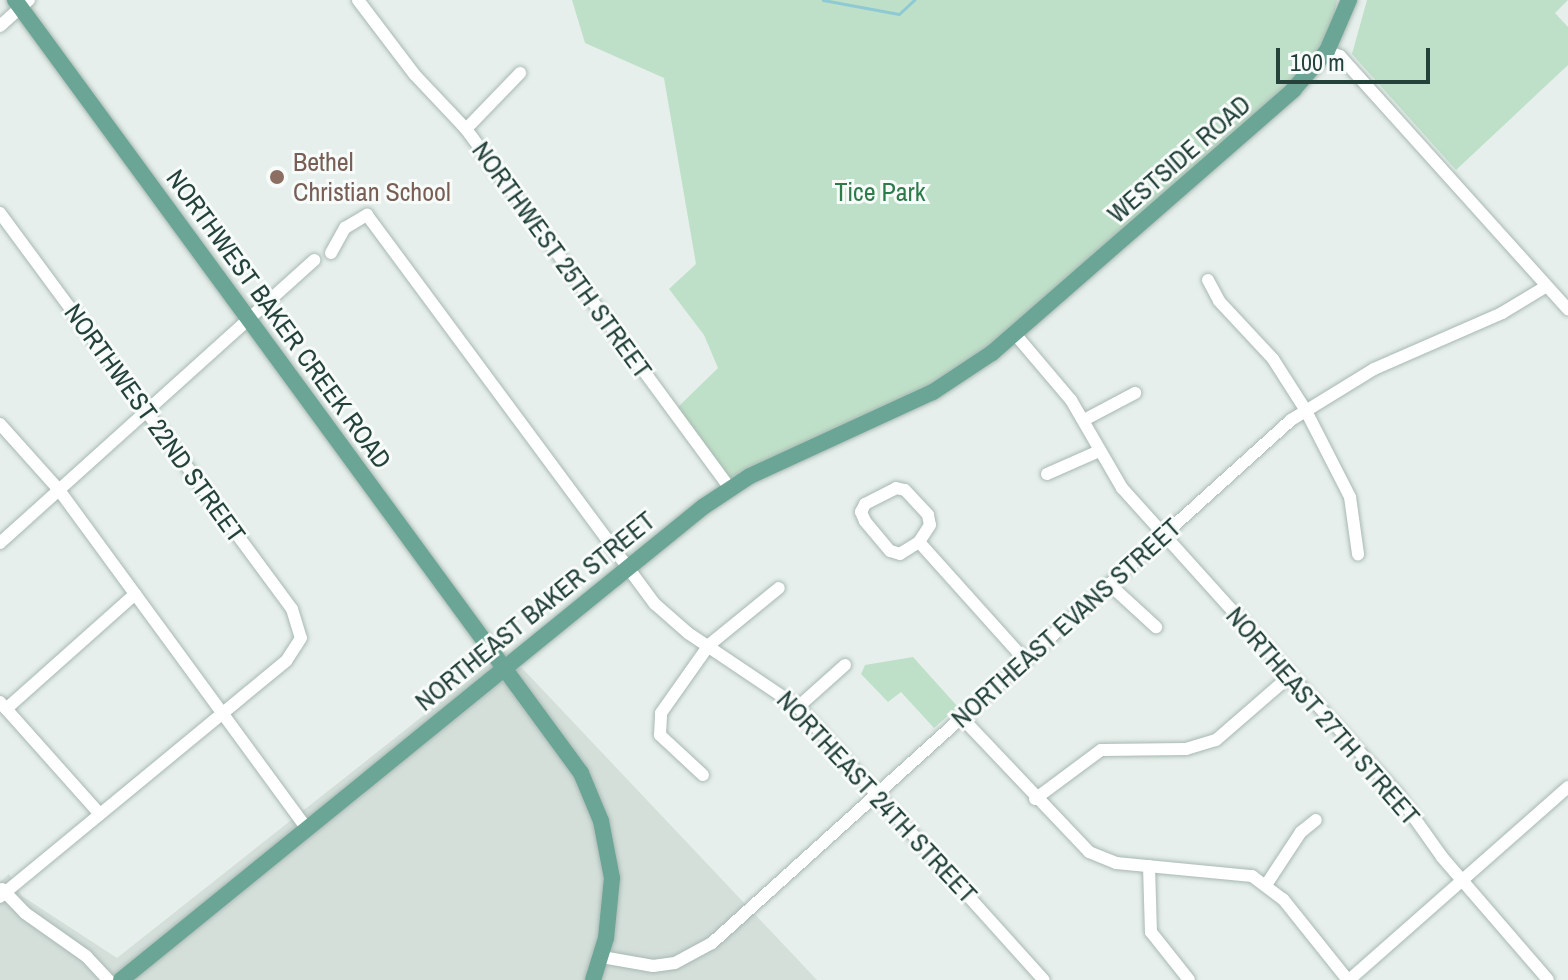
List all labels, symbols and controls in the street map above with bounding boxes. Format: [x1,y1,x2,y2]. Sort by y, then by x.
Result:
scale bar [1280,32,1434,82]
text: 100 m [1290,46,1345,78]
street label: WESTSIDE ROAD [1101,89,1257,229]
street label: NORTHWEST 25TH STREET [466,135,658,385]
place label: Bethel Christian School [293,146,451,208]
street label: NORTHWEST BAKER CREEK ROAD [160,163,398,475]
marker: Bethel Christian School [268,168,286,186]
park label: Tice Park [835,176,925,208]
street label: NORTHWEST 22ND STREET [58,298,252,548]
street label: NORTHEAST BAKER STREET [409,505,661,717]
street label: NORTHEAST EVANS STREET [945,512,1187,734]
street label: NORTHEAST 27TH STREET [1220,600,1426,832]
street label: NORTHEAST 24TH STREET [770,684,984,910]

